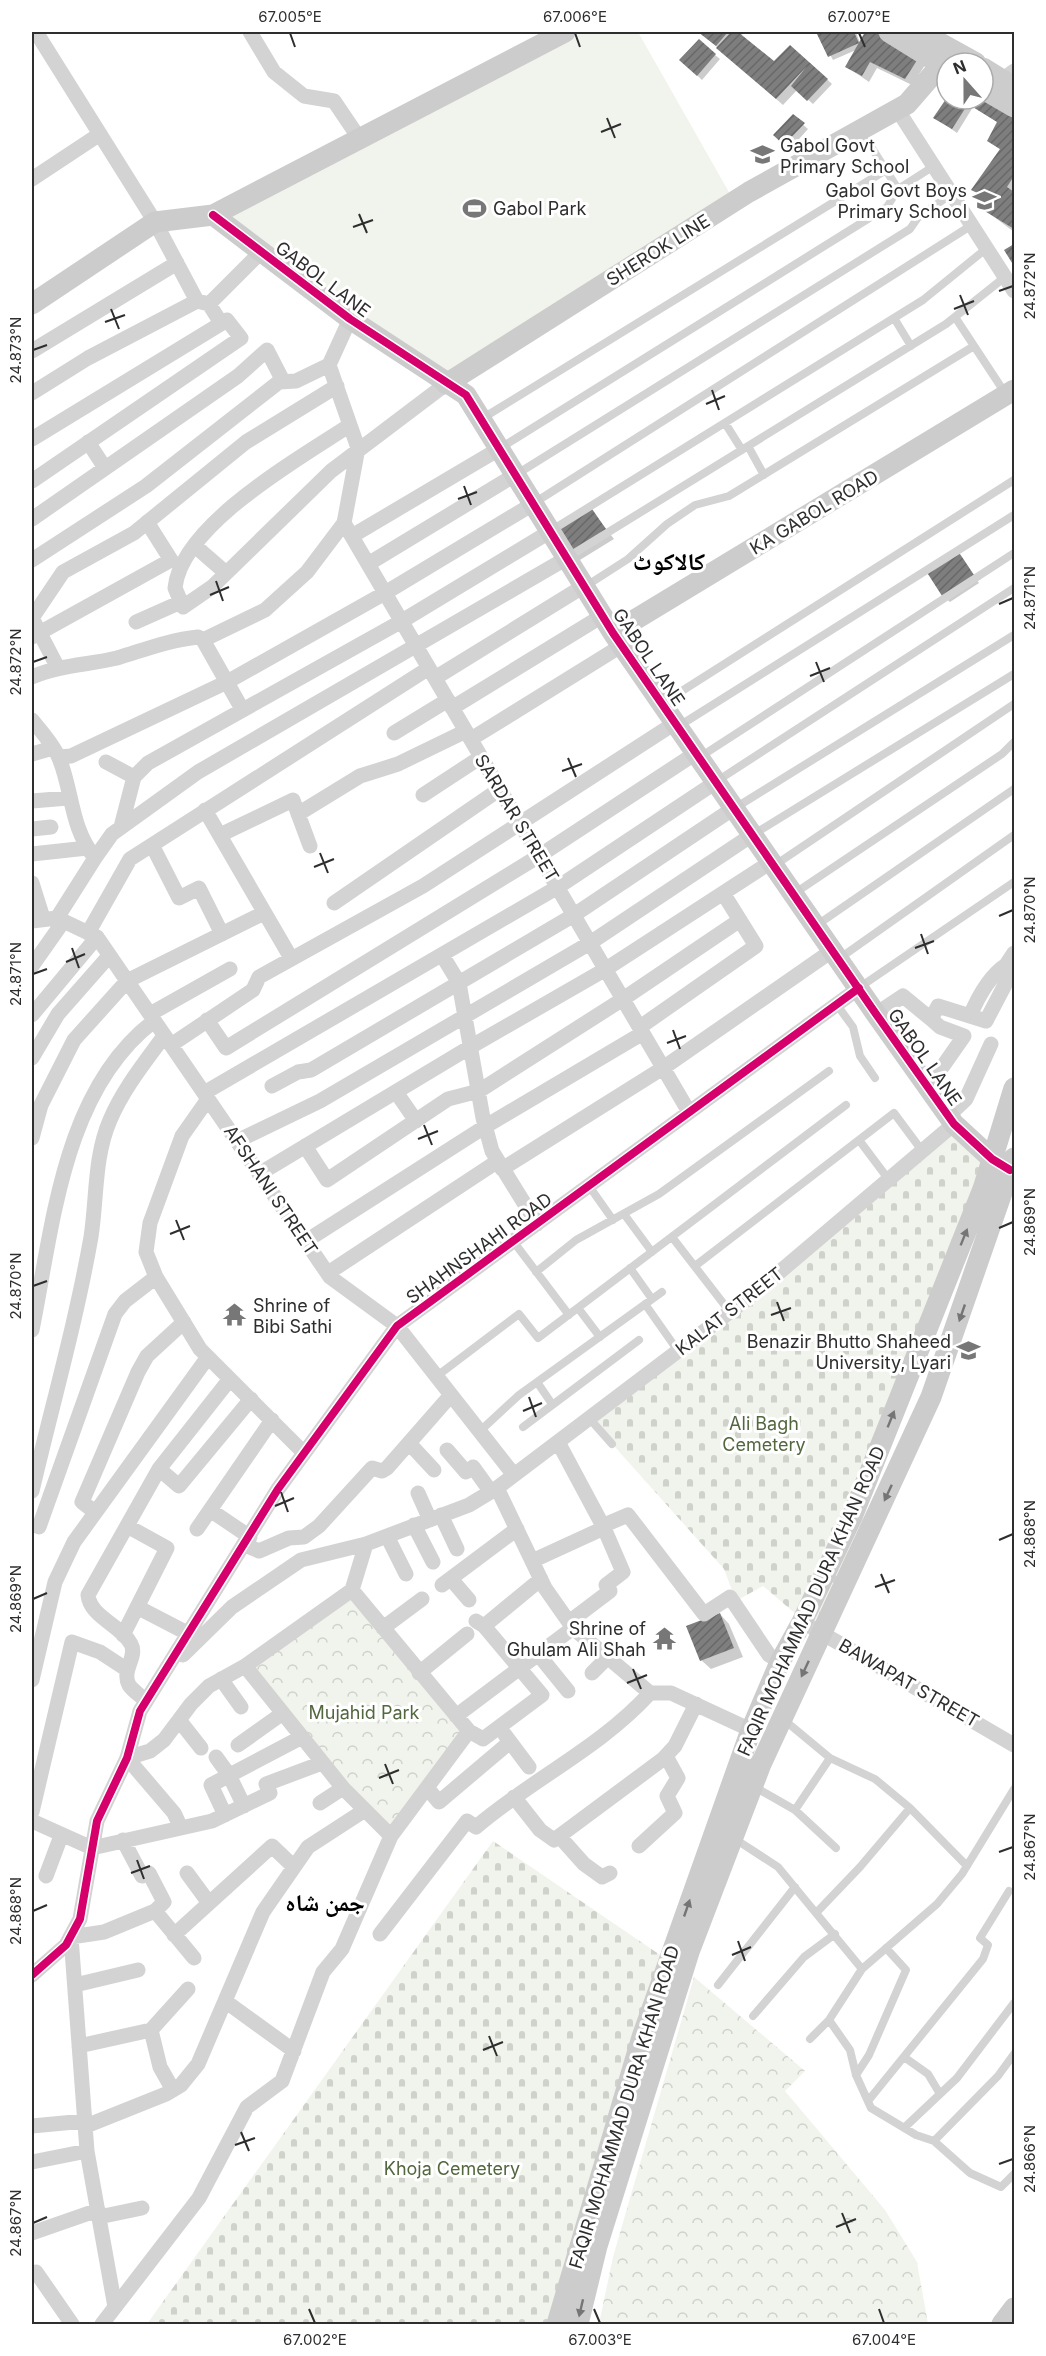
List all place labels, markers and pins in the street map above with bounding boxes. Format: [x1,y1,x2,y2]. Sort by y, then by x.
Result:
place label: Gabol Govt Primary School [780,135,909,177]
school or university icon: Gabol Govt Primary School [749,142,775,168]
place label: Gabol Govt Boys Primary School [825,180,967,222]
school or university icon: Gabol Govt Boys Primary School [972,187,998,213]
sports icon: Gabol Park [462,195,488,221]
place label: Gabol Park [493,198,586,219]
place label: Shrine of Bibi Sathi [253,1295,332,1337]
temple icon: Shrine of Bibi Sathi [222,1302,248,1328]
place label: Benazir Bhutto Shaheed University, Lyari [747,1331,951,1373]
school or university icon: Benazir Bhutto Shaheed University, Lyari [956,1338,982,1364]
place label: Shrine of Ghulam Ali Shah [507,1618,646,1660]
temple icon: Shrine of Ghulam Ali Shah [651,1625,677,1651]

